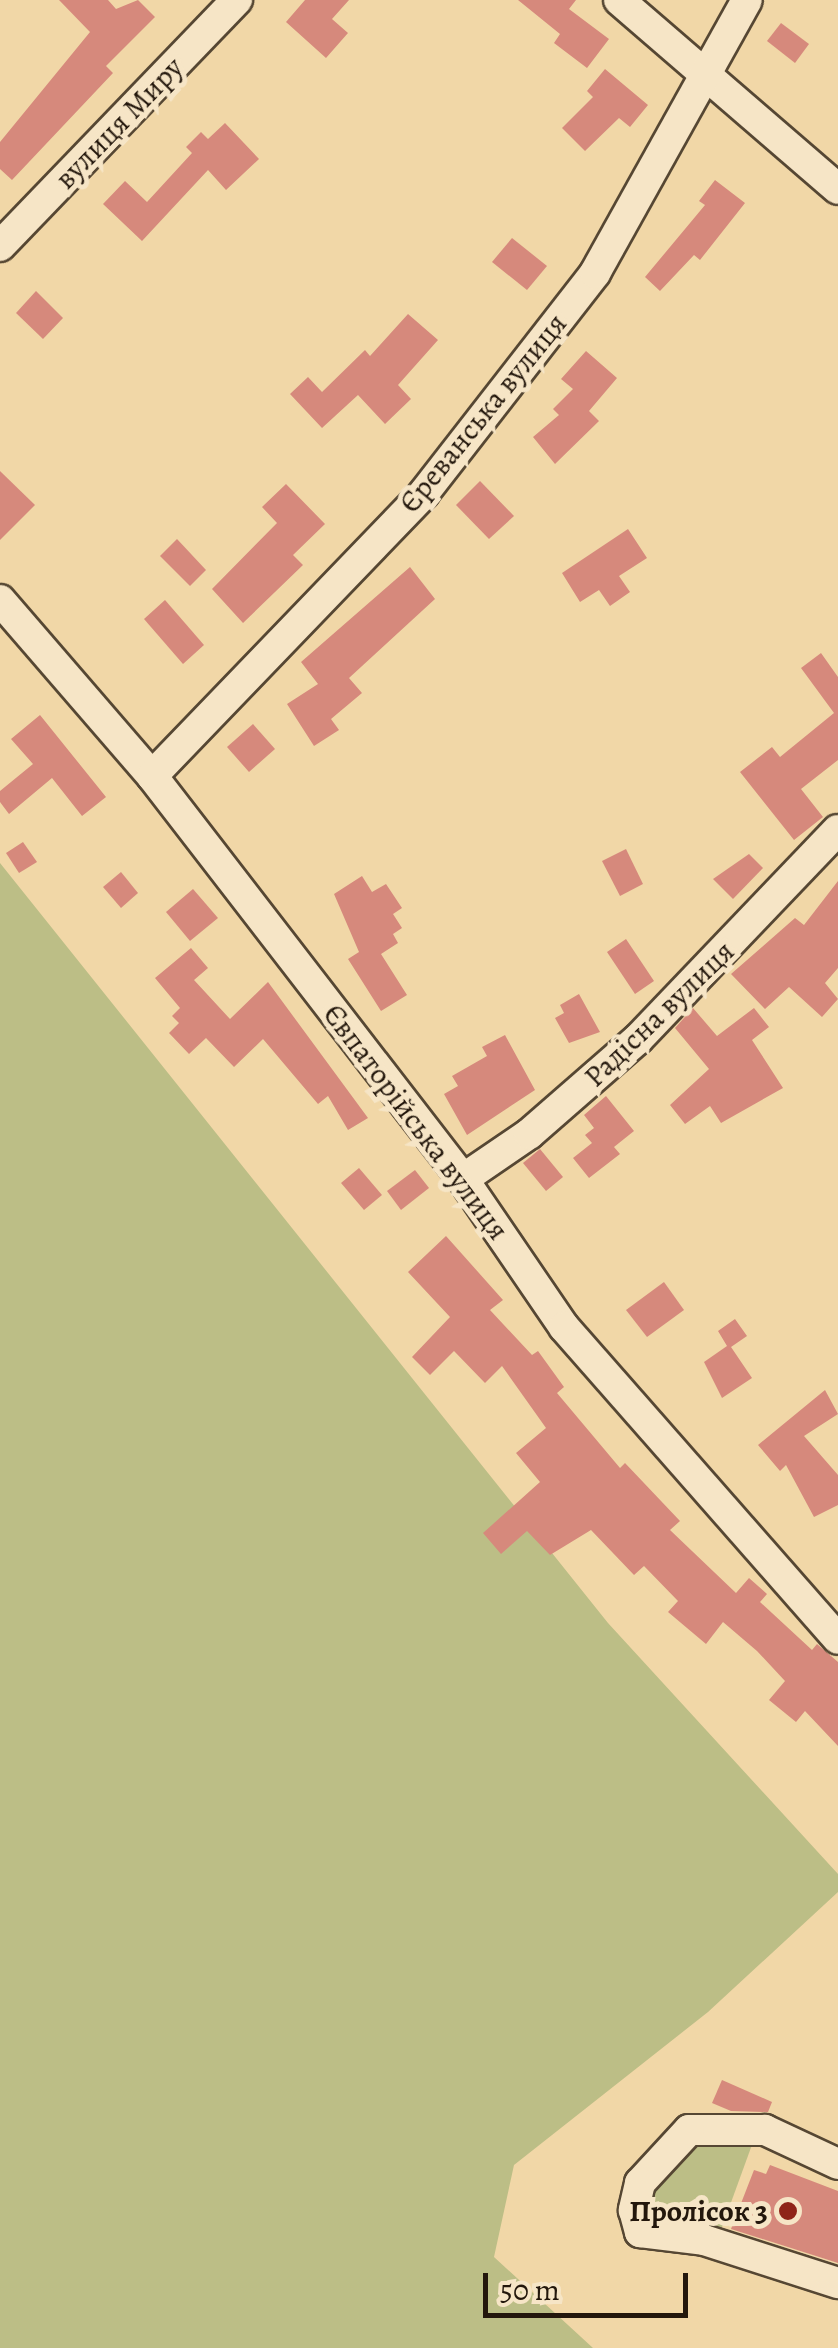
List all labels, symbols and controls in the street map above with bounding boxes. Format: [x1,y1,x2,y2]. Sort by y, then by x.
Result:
street label: вулиця Миру [47,50,191,196]
street label: Єреванська вулиця [392,306,574,520]
street label: Радісна вулиця [576,933,742,1095]
street label: Євпаторійська вулиця [316,997,516,1247]
place label: Пролісок 3 [629,2193,768,2229]
marker: Пролісок 3 [777,2200,799,2222]
scale bar [488,2253,693,2315]
text: 50 m [500,2270,560,2310]

